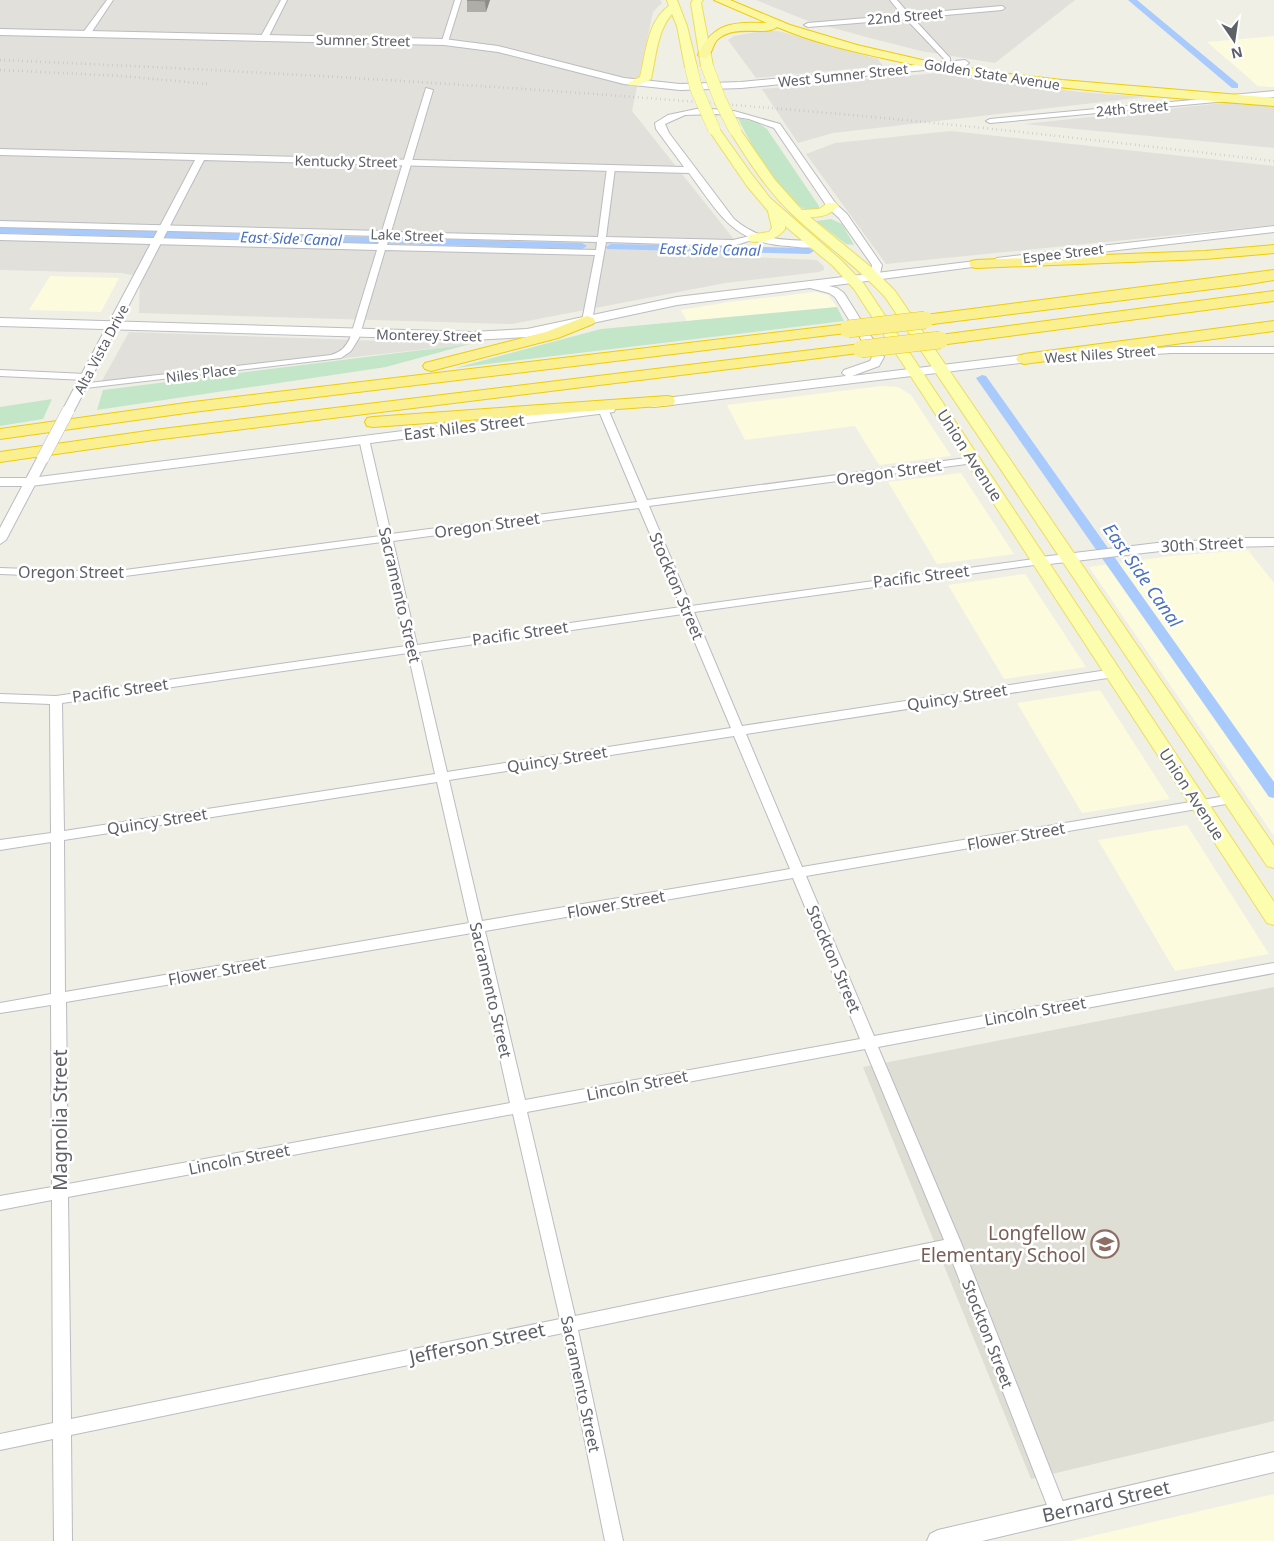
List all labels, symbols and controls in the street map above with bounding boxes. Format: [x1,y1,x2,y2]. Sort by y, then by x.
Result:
street label: 22nd Street [866,3,944,29]
north arrow [1209,15,1259,65]
street label: Sumner Street [316,30,410,50]
text: N [1229,43,1245,64]
street label: Golden State Avenue [923,54,1061,94]
street label: West Sumner Street [777,59,909,91]
street label: 24th Street [1095,95,1169,121]
street label: Kentucky Street [294,151,398,171]
street label: Lake Street [370,224,444,246]
water label: East Side Canal [240,226,343,250]
water label: East Side Canal [659,238,762,260]
street label: Espee Street [1021,239,1105,267]
street label: Alta Vista Drive [69,301,133,397]
street label: Monterey Street [376,325,482,345]
street label: West Niles Street [1044,341,1156,367]
street label: Niles Place [165,359,237,387]
street label: Union Avenue [932,405,1008,505]
street label: East Niles Street [402,409,526,445]
street label: Oregon Street [835,454,943,490]
street label: Oregon Street [433,507,541,543]
water label: East Side Canal [1098,518,1188,632]
street label: Sacramento Street [374,525,426,665]
street label: Stockton Street [644,529,710,643]
street label: 30th Street [1160,531,1244,557]
street label: Pacific Street [872,559,971,593]
street label: Oregon Street [18,561,124,583]
street label: Pacific Street [471,615,570,651]
street label: Pacific Street [71,672,170,708]
street label: Quincy Street [905,678,1009,716]
street label: Quincy Street [505,740,609,778]
street label: Union Avenue [1154,744,1230,844]
street label: Quincy Street [105,802,209,840]
street label: Flower Street [965,817,1067,855]
street label: Flower Street [565,885,667,923]
street label: Stockton Street [801,902,867,1016]
street label: Sacramento Street [465,920,517,1060]
street label: Flower Street [166,952,268,990]
street label: Lincoln Street [983,991,1088,1031]
street label: Magnolia Street [47,1049,73,1191]
street label: Lincoln Street [585,1064,690,1106]
street label: Lincoln Street [187,1138,292,1180]
place label: Longfellow Elementary School [920,1220,1086,1268]
school or university icon: Longfellow Elementary School [1090,1229,1120,1259]
street label: Stockton Street [957,1277,1019,1392]
street label: Sacramento Street [556,1314,606,1454]
street label: Jefferson Street [405,1316,547,1370]
street label: Bernard Street [1040,1474,1173,1528]

